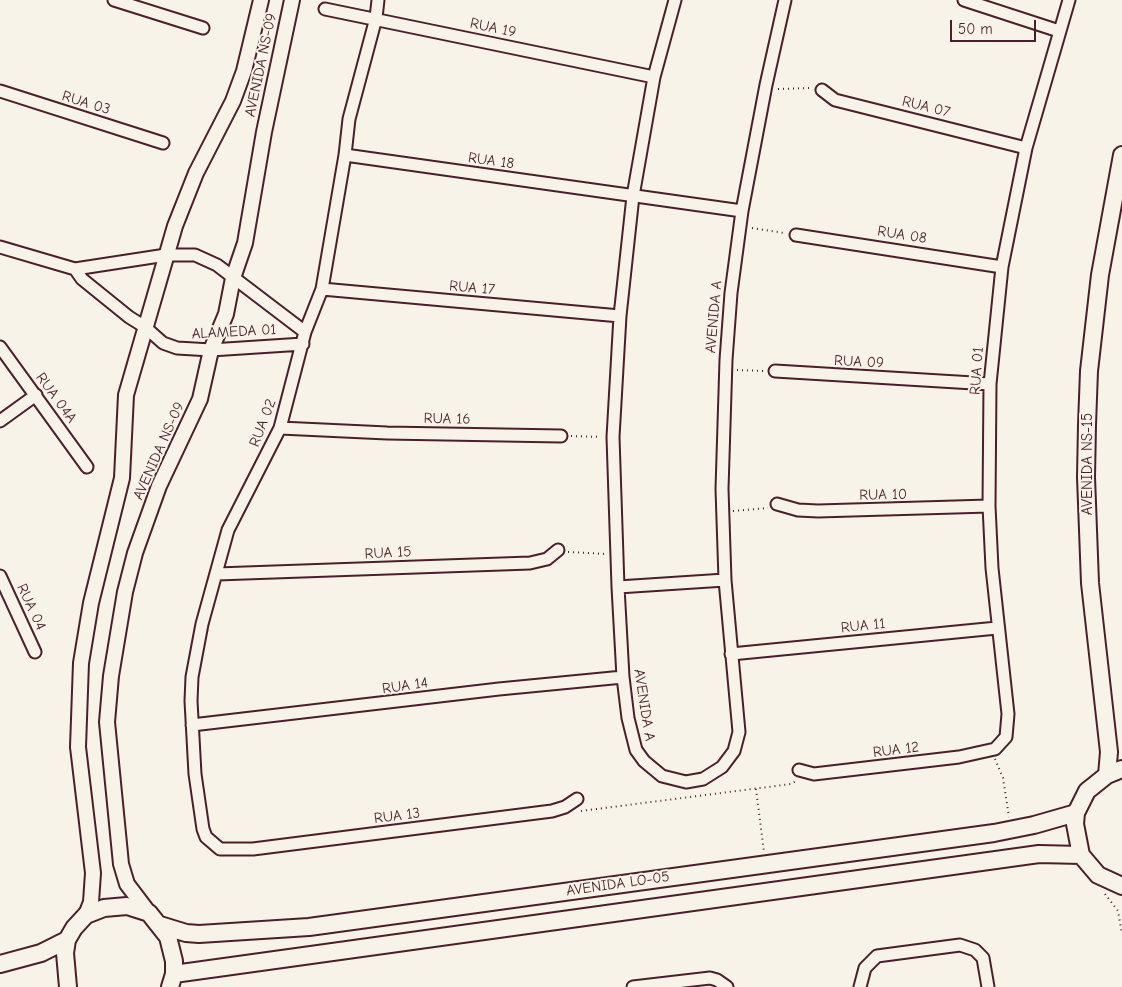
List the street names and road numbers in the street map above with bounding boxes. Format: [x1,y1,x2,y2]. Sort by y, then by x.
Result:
street label: AVENIDA NS-09 [241,12,281,118]
street label: RUA 19 [468,14,518,42]
street label: RUA 03 [60,87,112,119]
street label: RUA 07 [900,92,952,122]
street label: RUA 18 [467,149,515,173]
street label: RUA 08 [876,222,928,248]
street label: RUA 17 [448,277,496,299]
street label: AVENIDA A [702,280,726,354]
street label: ALAMEDA 01 [191,321,277,343]
street label: RUA 01 [966,346,988,396]
street label: RUA 09 [834,352,884,372]
street label: RUA 04A [32,369,80,427]
street label: RUA 02 [246,397,280,449]
street label: AVENIDA NS-09 [129,399,189,503]
street label: RUA 16 [423,410,471,428]
street label: AVENIDA NS-15 [1079,413,1097,515]
street label: RUA 10 [859,486,907,504]
street label: RUA 15 [364,543,412,563]
street label: RUA 04 [12,581,50,633]
street label: RUA 11 [840,615,886,637]
street label: AVENIDA A [629,668,659,742]
street label: RUA 14 [381,674,429,698]
street label: RUA 12 [872,738,920,762]
street label: RUA 13 [373,804,421,828]
street label: AVENIDA LO-05 [565,868,671,900]

